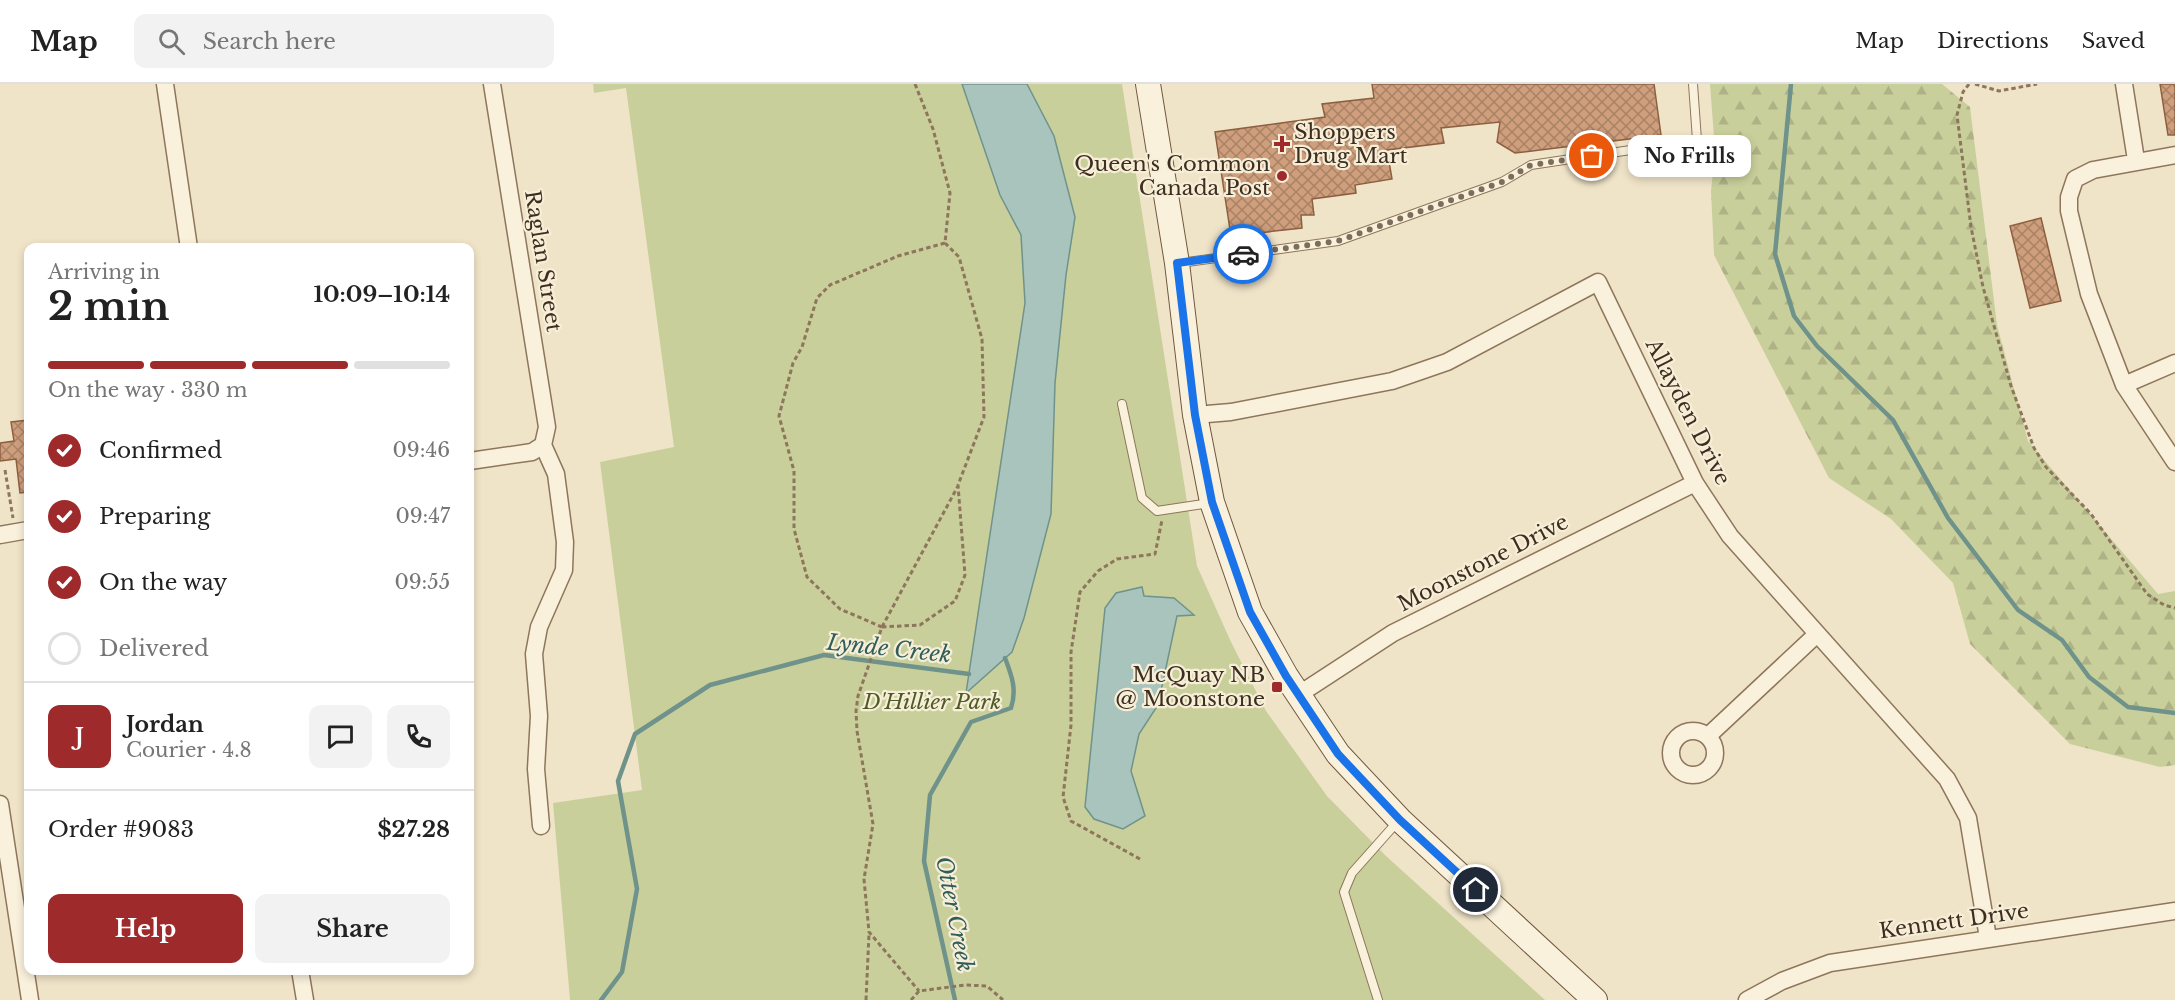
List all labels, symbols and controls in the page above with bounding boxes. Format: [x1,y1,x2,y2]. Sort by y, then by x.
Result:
search box [134,14,554,68]
text: Map [30,24,98,59]
icon: search [155,25,188,58]
text: Search here [203,28,336,55]
text: Map [1855,28,1904,54]
text: Directions [1937,28,2049,54]
text: Saved [2082,28,2145,54]
place label: Shoppers Drug Mart [1294,119,1408,169]
pin [1566,130,1617,181]
callout: No Frills [1628,135,1751,177]
marker: Shoppers Drug Mart [1275,137,1289,151]
icon: bag [1575,139,1608,172]
text: No Frills [1644,144,1735,168]
place label: Queen's Common Canada Post [1074,151,1270,201]
marker: Queen's Common Canada Post [1275,169,1289,183]
street label: Raglan Street [519,188,567,334]
courier [1213,224,1273,284]
icon: car [1227,238,1260,271]
text: Arriving in [48,260,160,284]
text: 10:09–10:14 [313,281,450,308]
text: 2 min [48,282,169,331]
street label: Allayden Drive [1639,334,1736,490]
text: On the way · 330 m [48,378,247,402]
icon: check [48,434,81,467]
text: Confirmed [99,437,222,464]
text: 09:46 [393,438,450,462]
icon: check [48,500,81,533]
text: Preparing [99,503,210,530]
text: 09:47 [395,504,450,528]
street label: Moonstone Drive [1393,509,1573,617]
icon: check [48,566,81,599]
text: On the way [99,569,227,596]
text: 09:55 [394,570,450,594]
water label: Lynde Creek [824,628,952,668]
text: Delivered [99,635,209,662]
place label: McQuay NB @ Moonstone [1115,662,1265,712]
marker: McQuay NB @ Moonstone [1270,680,1284,694]
park label: D'Hillier Park [862,689,1001,715]
button: chat [309,705,372,768]
button: phone [387,705,450,768]
text: Jordan [126,711,204,738]
text: J [75,723,84,750]
text: Courier · 4.8 [126,738,252,762]
text: Order #9083 [48,816,194,843]
text: $27.28 [377,816,450,843]
water label: Otter Creek [930,854,979,974]
pin [1450,864,1501,915]
icon: home [1459,873,1492,906]
button: Help [48,894,243,963]
button: Share [255,894,450,963]
street label: Kennett Drive [1878,898,2030,944]

